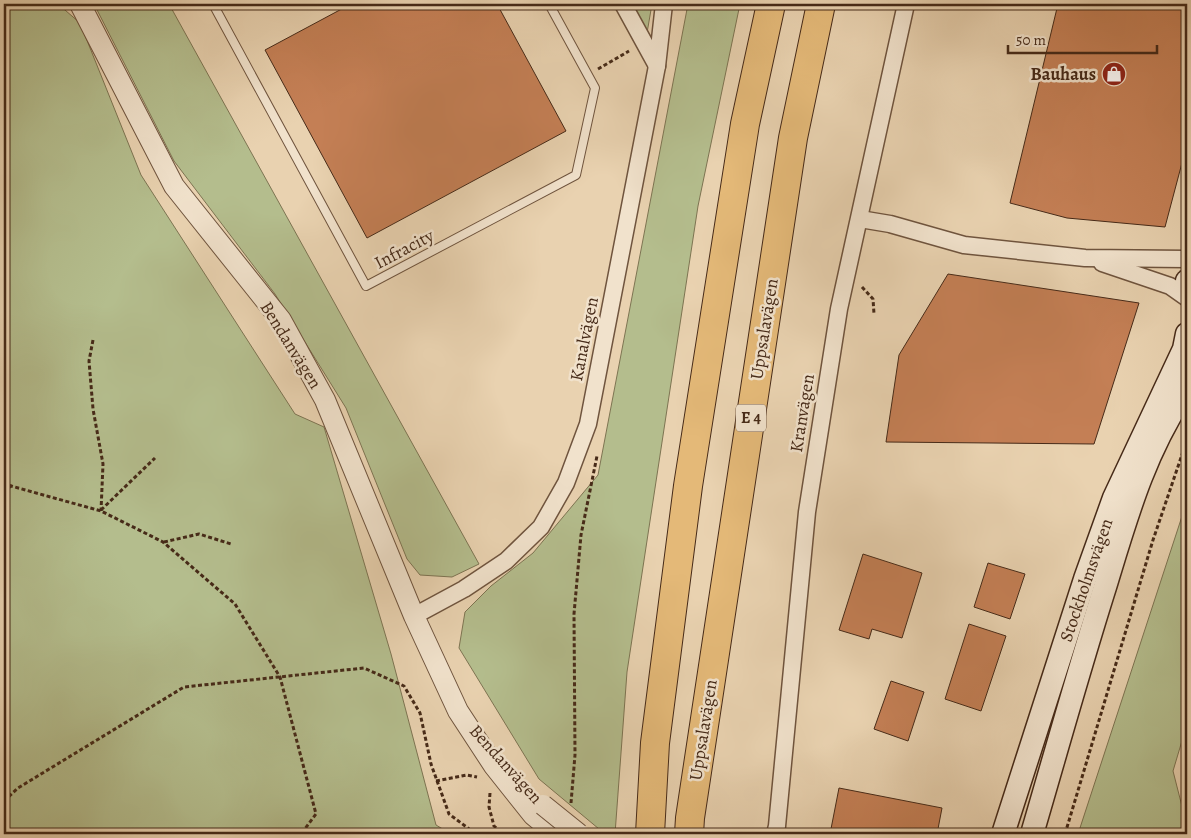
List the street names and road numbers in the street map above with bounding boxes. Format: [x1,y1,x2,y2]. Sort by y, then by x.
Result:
street label: Infracity [370,223,439,275]
street label: Uppsalavägen [744,277,784,381]
street label: Kanalvägen [564,295,604,383]
street label: Bendanvägen [255,297,328,393]
street label: Kranvägen [784,372,820,454]
road number: E 4 [736,404,766,432]
street label: Stockholmsvägen [1054,515,1118,645]
street label: Uppsalavägen [683,678,723,782]
street label: Bendanvägen [464,719,548,809]

